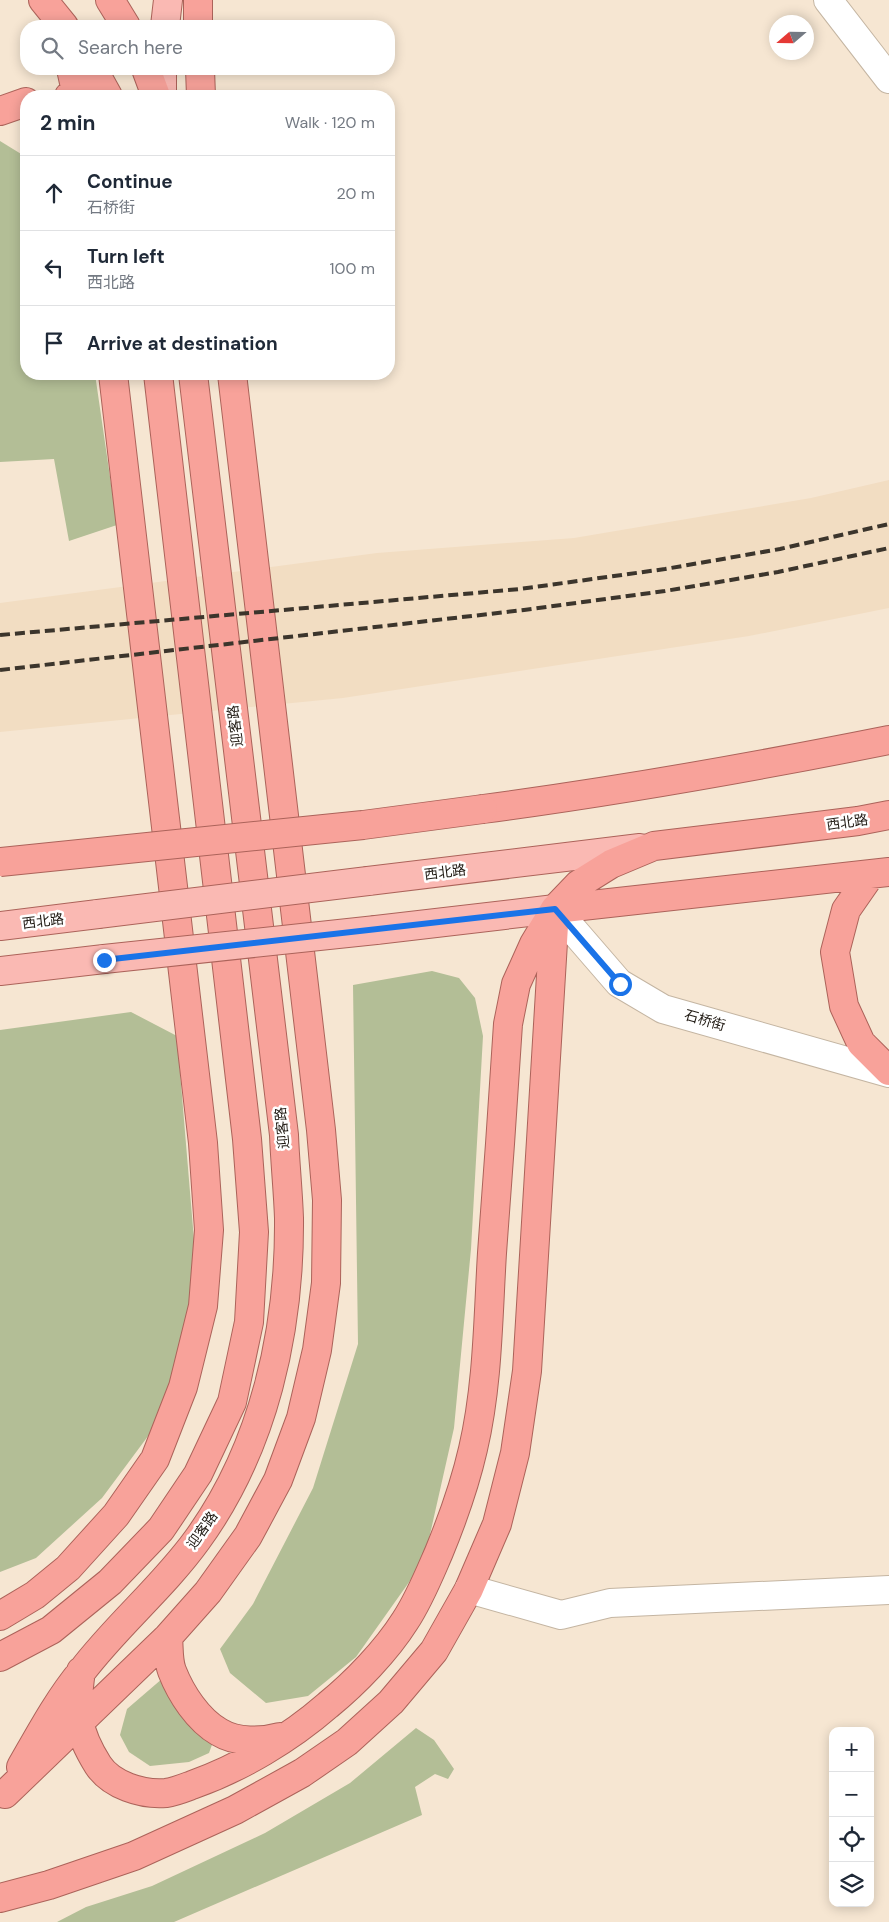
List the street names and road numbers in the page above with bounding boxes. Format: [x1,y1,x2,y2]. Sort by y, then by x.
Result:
street label: 迎客路 [224,704,246,748]
street label: 西北路 [825,810,869,834]
street label: 西北路 [423,861,467,883]
street label: 西北路 [21,910,65,932]
street label: 石桥街 [682,1006,728,1034]
street label: 迎客路 [271,1106,293,1150]
street label: 迎客路 [183,1508,221,1552]

